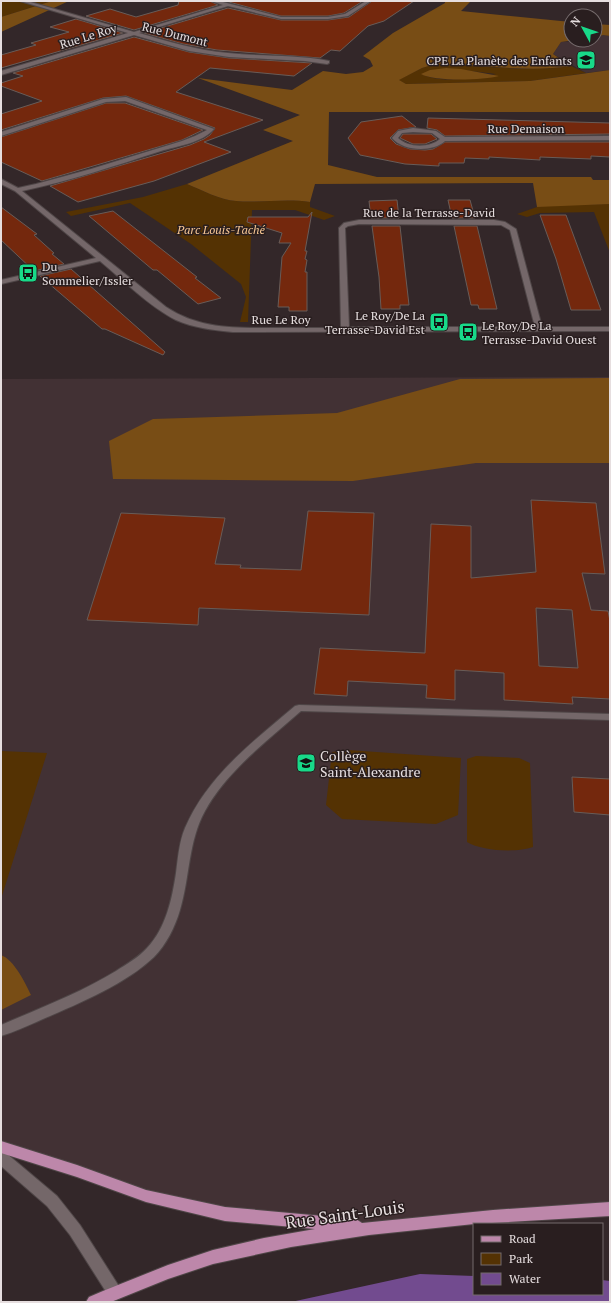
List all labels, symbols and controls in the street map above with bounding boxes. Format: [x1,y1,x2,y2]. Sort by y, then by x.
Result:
north arrow [563,8,603,48]
text: N [567,13,584,29]
street label: Rue Dumont [140,19,210,50]
street label: Rue Le Roy [58,20,119,52]
school or university icon: CPE La Planète des Enfants [575,49,597,71]
place label: CPE La Planète des Enfants [426,53,572,68]
street label: Rue Demaison [487,121,565,136]
street label: Rue de la Terrasse-David [363,205,495,220]
park label: Parc Louis-Taché [176,222,266,237]
place label: Du Sommelier/Issler [42,259,133,288]
bus stop icon: Du Sommelier/Issler [17,262,39,284]
place label: Le Roy/De La Terrasse-David Est [325,308,426,337]
bus stop icon: Le Roy/De La Terrasse-David Est [428,311,450,333]
street label: Rue Le Roy [252,312,311,327]
place label: Le Roy/De La Terrasse-David Ouest [482,318,597,347]
bus stop icon: Le Roy/De La Terrasse-David Ouest [457,321,479,343]
place label: Collège Saint-Alexandre [320,746,421,781]
school or university icon: Collège Saint-Alexandre [295,752,317,774]
street label: Rue Saint-Louis [284,1194,406,1234]
legend [473,1223,603,1295]
text: Road [509,1231,536,1246]
text: Park [509,1251,534,1266]
text: Water [509,1271,541,1286]

